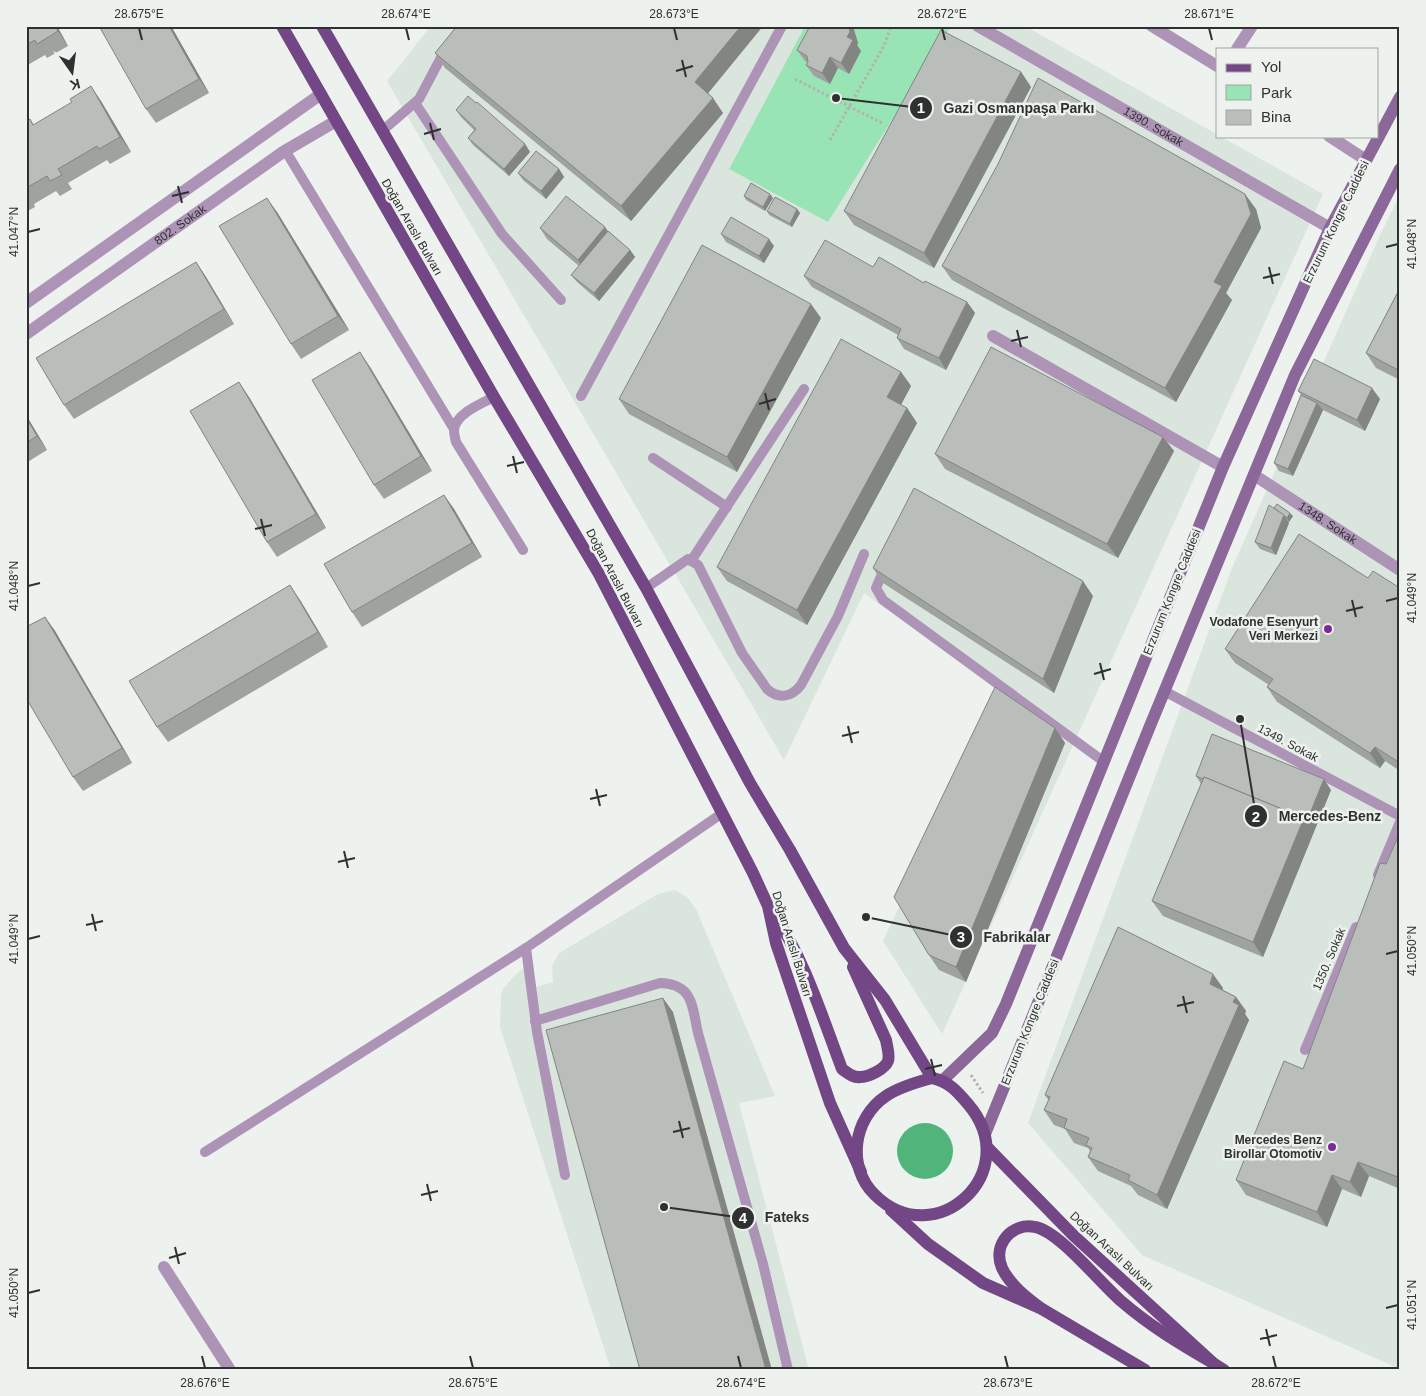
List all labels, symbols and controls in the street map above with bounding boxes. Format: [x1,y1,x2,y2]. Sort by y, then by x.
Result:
text: 28.675°E [114,7,164,21]
text: 28.674°E [381,7,431,21]
text: 28.673°E [649,7,699,21]
text: 28.672°E [917,7,967,21]
text: 28.671°E [1184,7,1234,21]
north arrow [48,48,98,98]
legend [1216,48,1378,138]
text: Yol [1261,58,1281,75]
text: K [68,76,82,94]
text: Park [1261,84,1292,101]
callout: Gazi Osmanpaşa Parkı [908,93,1104,122]
text: 1 [917,99,925,116]
text: Gazi Osmanpaşa Parkı [944,100,1094,116]
street label: 1390. Sokak [1121,104,1187,150]
text: Bina [1261,108,1292,125]
street label: Erzurum Kongre Caddesi [1300,158,1372,286]
street label: Doğan Araslı Bulvarı [379,176,445,278]
street label: 802. Sokak [152,201,210,248]
text: 41.047°N [7,207,21,257]
text: 41.048°N [1405,219,1419,269]
street label: 1348. Sokak [1296,499,1360,548]
street label: Doğan Araslı Bulvarı [583,526,647,630]
street label: Erzurum Kongre Caddesi [1140,527,1204,657]
text: 41.048°N [7,561,21,611]
text: 41.049°N [1405,573,1419,623]
place label: Vodafone Esenyurt Veri Merkezi [1210,615,1318,643]
marker: Vodafone Esenyurt Veri Merkezi [1322,623,1334,635]
street label: 1349. Sokak [1255,721,1322,765]
callout: Mercedes-Benz [1244,802,1392,831]
text: 2 [1252,808,1260,825]
text: Mercedes-Benz [1279,808,1381,824]
street label: Doğan Araslı Bulvarı [769,890,815,998]
text: 41.049°N [7,914,21,964]
callout: Fabrikalar [949,923,1061,952]
street label: 1350. Sokak [1310,925,1349,992]
text: 41.050°N [1405,926,1419,976]
text: 3 [957,928,965,945]
text: Fabrikalar [984,929,1051,945]
street label: Erzurum Kongre Caddesi [998,957,1062,1087]
place label: Mercedes Benz Birollar Otomotiv [1224,1133,1322,1161]
marker: Mercedes Benz Birollar Otomotiv [1326,1141,1338,1153]
callout: Fateks [730,1203,819,1232]
text: 4 [739,1209,748,1226]
text: Fateks [765,1209,809,1225]
street label: Doğan Araslı Bulvarı [1067,1209,1157,1293]
text: 41.050°N [7,1268,21,1318]
text: 41.051°N [1405,1280,1419,1330]
text: 28.676°E [180,1376,230,1390]
text: 28.675°E [448,1376,498,1390]
text: 28.674°E [716,1376,766,1390]
text: 28.673°E [983,1376,1033,1390]
text: 28.672°E [1251,1376,1301,1390]

